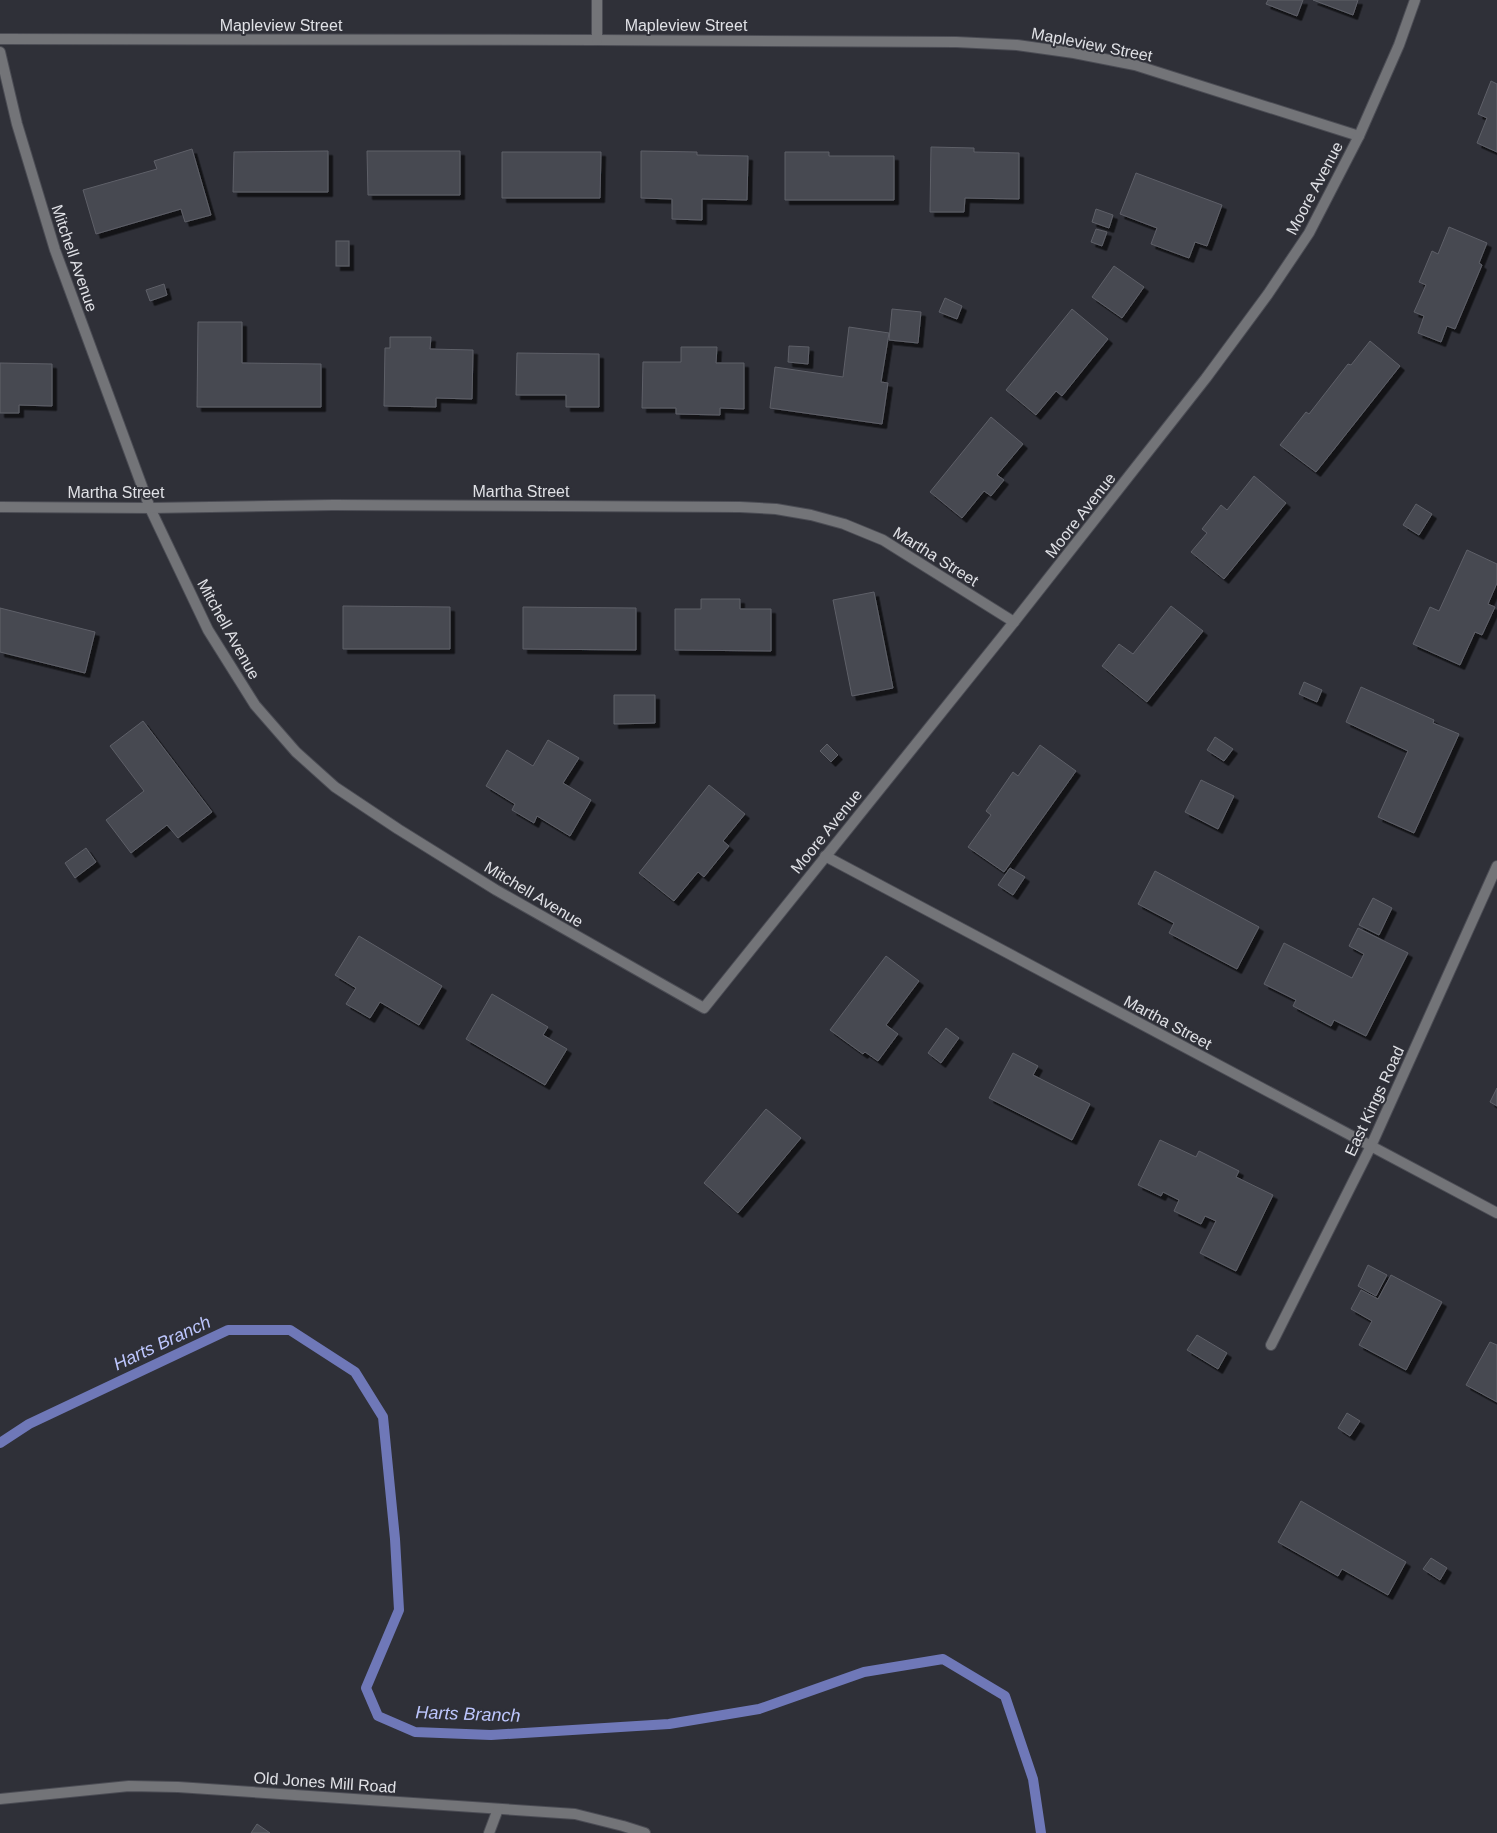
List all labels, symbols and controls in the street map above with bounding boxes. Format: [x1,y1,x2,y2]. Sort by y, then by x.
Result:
street label: Mapleview Street [220,17,343,34]
street label: Mapleview Street [625,17,748,34]
street label: Mapleview Street [1030,24,1154,65]
street label: Moore Avenue [1283,139,1346,238]
street label: Mitchell Avenue [48,203,101,314]
street label: Moore Avenue [1042,469,1119,561]
street label: Martha Street [473,483,570,500]
street label: Martha Street [68,484,165,501]
street label: Martha Street [890,524,982,590]
street label: Mitchell Avenue [194,576,263,682]
street label: Moore Avenue [787,786,865,877]
street label: Mitchell Avenue [481,858,586,931]
street label: Martha Street [1121,992,1215,1053]
street label: East Kings Road [1342,1044,1407,1159]
water label: Harts Branch [110,1312,214,1374]
water label: Harts Branch [415,1702,521,1726]
street label: Old Jones Mill Road [253,1769,397,1796]

